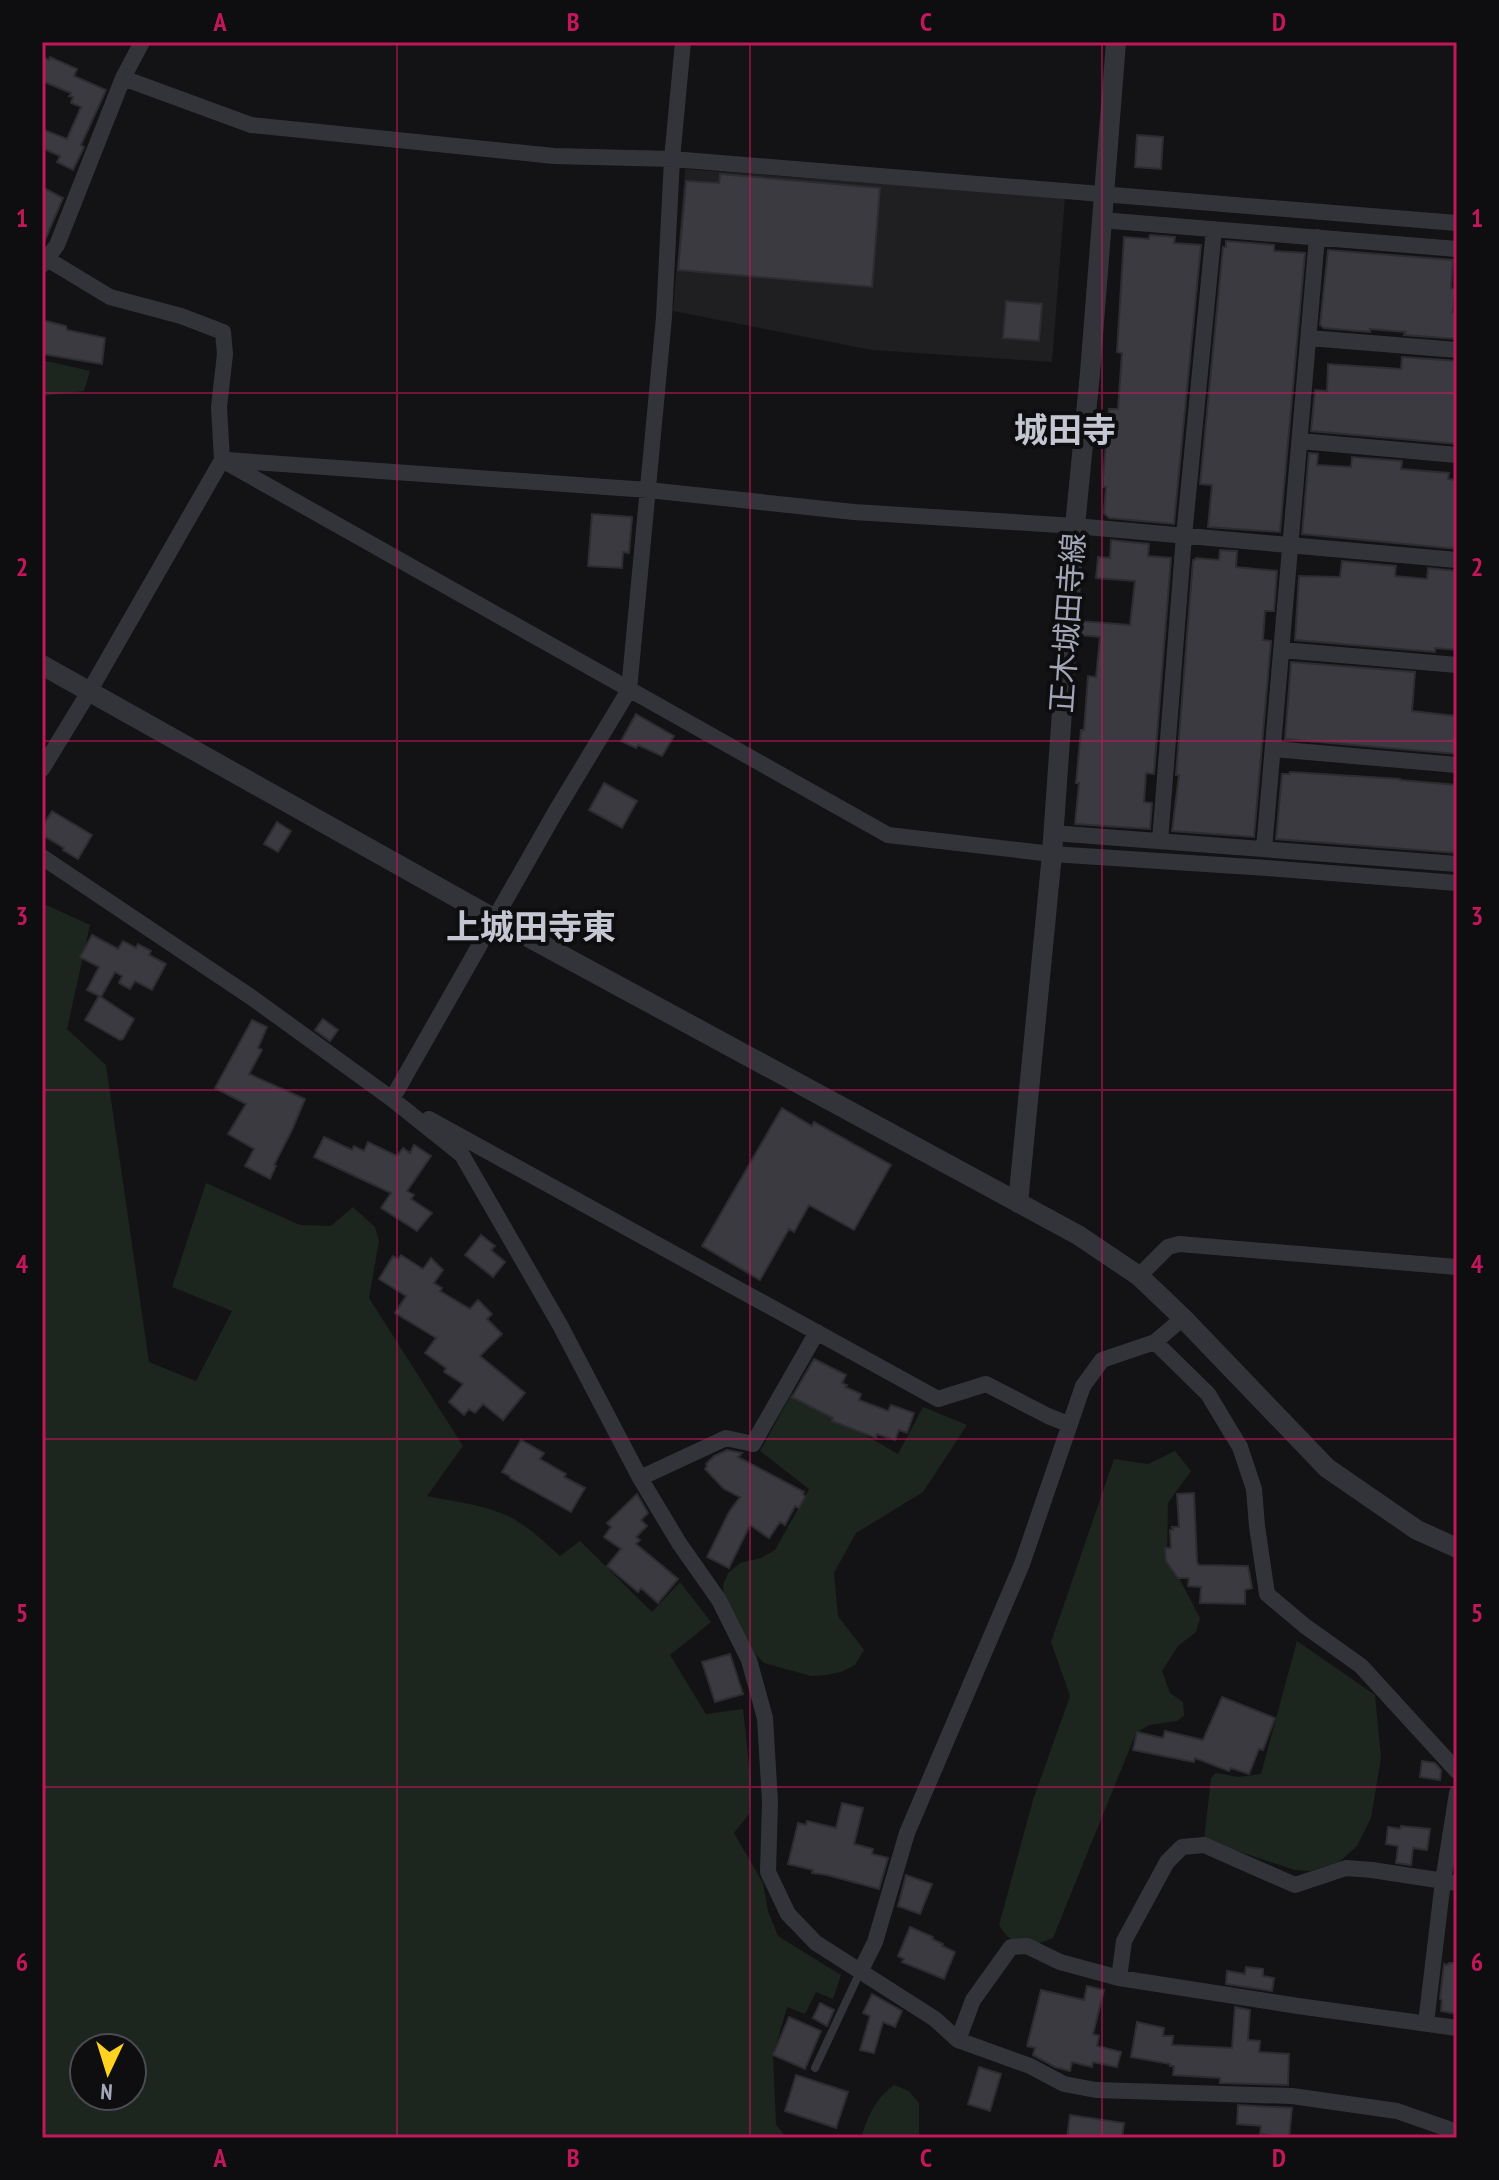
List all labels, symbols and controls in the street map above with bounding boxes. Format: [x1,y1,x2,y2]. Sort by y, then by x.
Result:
text: A [212,5,227,38]
text: B [567,5,580,38]
text: C [920,5,932,38]
text: D [1272,5,1286,38]
text: 1 [16,201,28,234]
text: 1 [1471,201,1483,234]
district label: 城田寺 [1014,407,1116,451]
street label: 正木城田寺線 [1041,532,1092,714]
text: 2 [16,550,28,583]
text: 2 [1471,550,1483,583]
text: 3 [16,899,28,932]
text: 3 [1471,899,1483,932]
district label: 上城田寺東 [446,904,616,948]
text: 4 [16,1247,29,1280]
text: 4 [1471,1247,1484,1280]
text: 5 [16,1596,28,1629]
text: 5 [1471,1596,1483,1629]
text: 6 [16,1945,28,1978]
text: 6 [1471,1945,1483,1978]
north arrow [68,2032,148,2112]
text: N [100,2078,114,2106]
text: A [212,2141,227,2174]
text: B [567,2141,580,2174]
text: C [920,2141,932,2174]
text: D [1272,2141,1286,2174]

